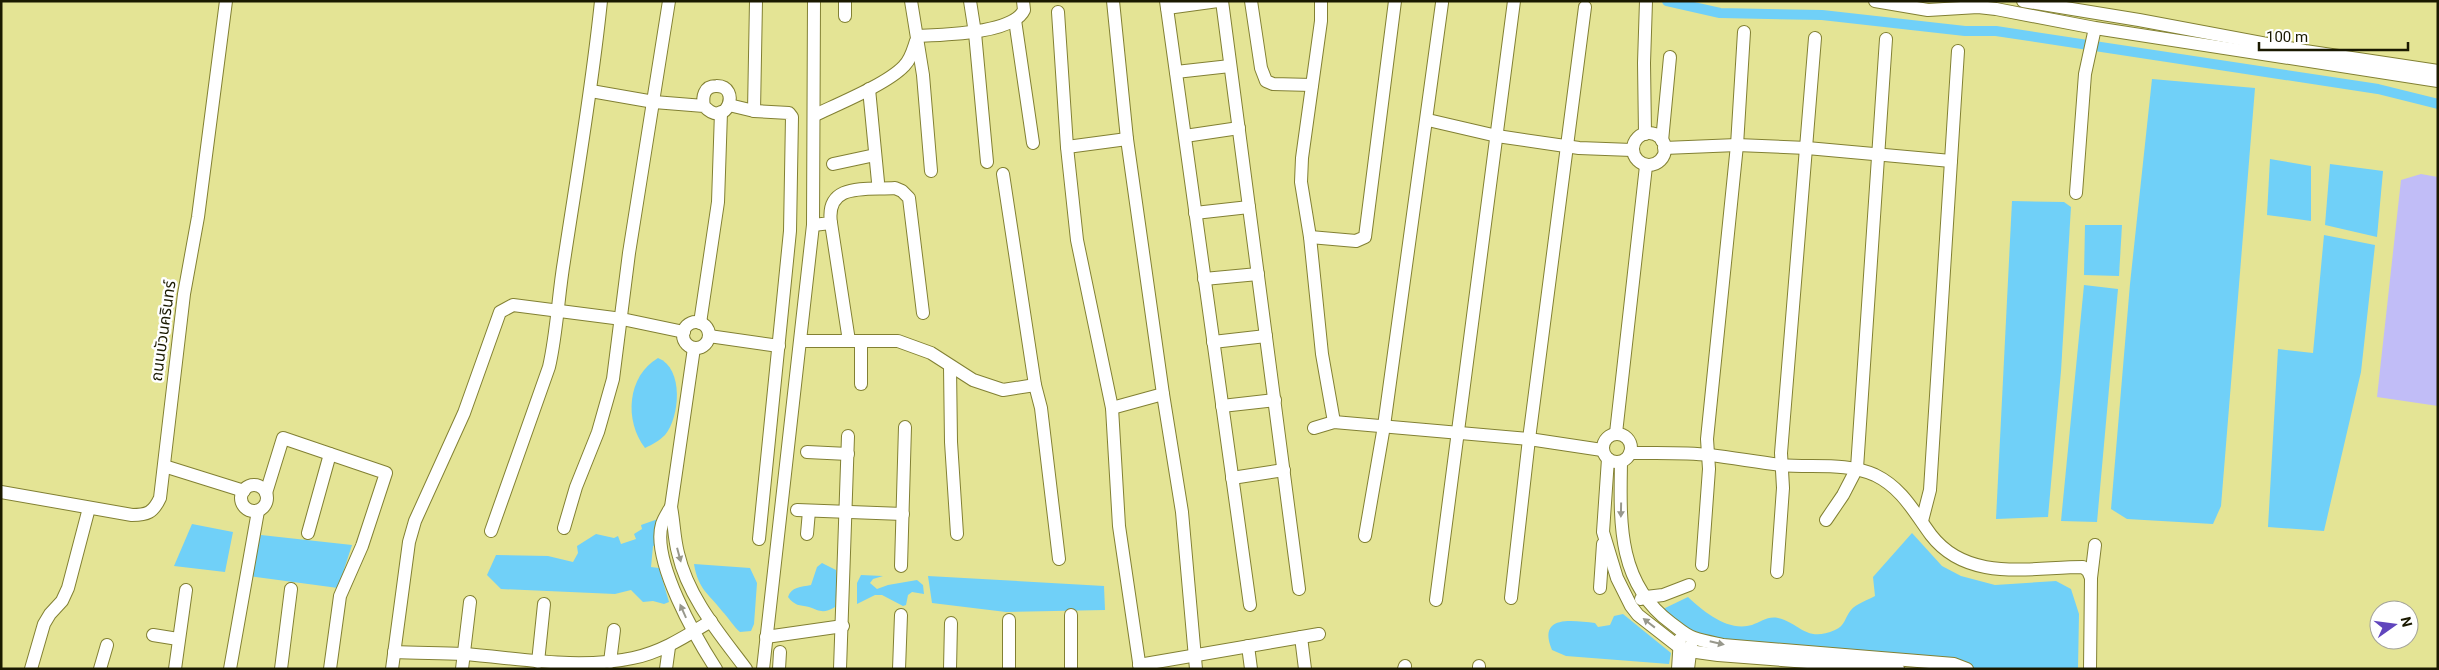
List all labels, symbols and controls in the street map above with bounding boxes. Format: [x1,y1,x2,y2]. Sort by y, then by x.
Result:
scale bar [2259,20,2408,52]
text: 100 m [2266,28,2308,46]
street label: ถนนบัวนครินทร์ [147,279,180,383]
one-way arrow [1616,503,1624,519]
one-way arrow [675,547,683,562]
north arrow [2369,600,2419,650]
one-way arrow [679,604,687,618]
text: N [2398,615,2416,629]
one-way arrow [1643,618,1656,629]
one-way arrow [1710,639,1725,647]

